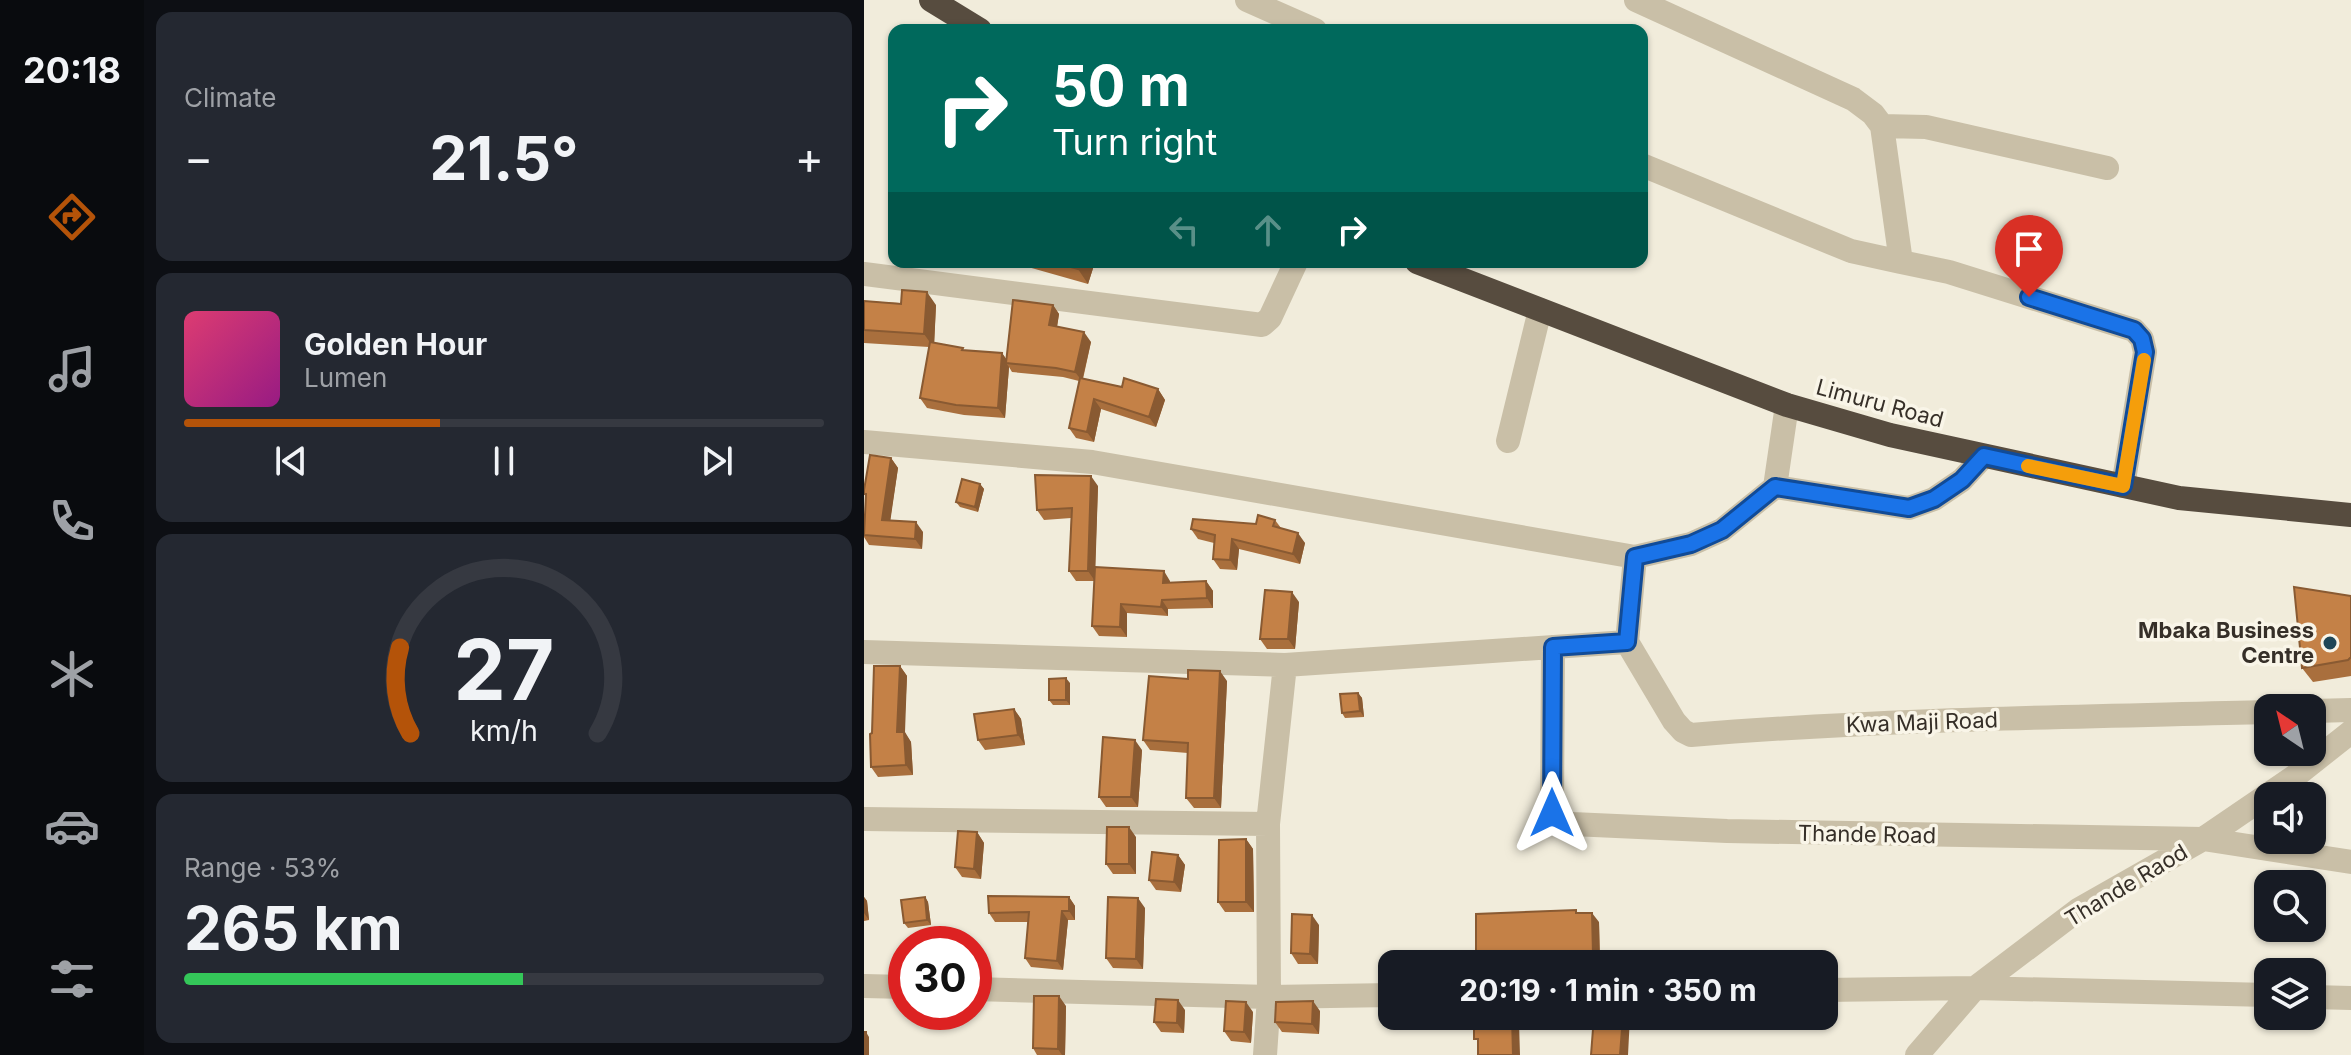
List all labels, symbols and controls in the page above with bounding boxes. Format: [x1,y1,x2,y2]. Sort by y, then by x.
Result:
text: 20:18 [23,48,121,92]
text: 50 m [1052,52,1190,120]
icon: right [920,56,1024,160]
text: Climate [184,82,276,113]
text: Turn right [1052,120,1217,164]
text: 21.5° [430,122,578,194]
text: − [184,131,213,185]
text: + [795,131,824,185]
icon: directions [44,189,100,245]
icon: left [1162,208,1206,252]
icon: ahead [1246,208,1290,252]
icon: right [1330,208,1374,252]
pin [1995,215,2063,297]
icon: arrive [2007,227,2051,271]
text: Golden Hour [304,326,487,362]
icon: music [44,341,100,397]
text: Lumen [304,362,387,393]
street label: Limuru Road [1814,374,1946,432]
icon: previous [269,439,313,483]
icon: pause [482,439,526,483]
icon: next [695,439,739,483]
icon: phone [44,493,100,549]
place label: Mbaka Business Centre [2138,617,2314,668]
text: 27 [454,618,554,719]
marker: Mbaka Business Centre [2321,634,2339,652]
icon: climate [44,646,100,702]
north arrow [2254,694,2326,766]
map controls [2254,694,2326,1030]
street label: Kwa Maji Road [1846,706,1998,738]
text: km/h [470,713,538,748]
position arrow [1510,771,1594,855]
button: sound [2254,782,2326,854]
icon: car [44,798,100,854]
street label: Thande Road [1798,820,1936,848]
street label: Thande Raod [2060,838,2192,932]
text: Range · 53% [184,852,341,883]
button: search [2254,870,2326,942]
text: 265 km [184,892,403,964]
speed limit sign: 30 [888,926,992,1030]
icon: filters [44,951,100,1007]
button: layers [2254,958,2326,1030]
text: 20:19 · 1 min · 350 m [1459,972,1757,1008]

